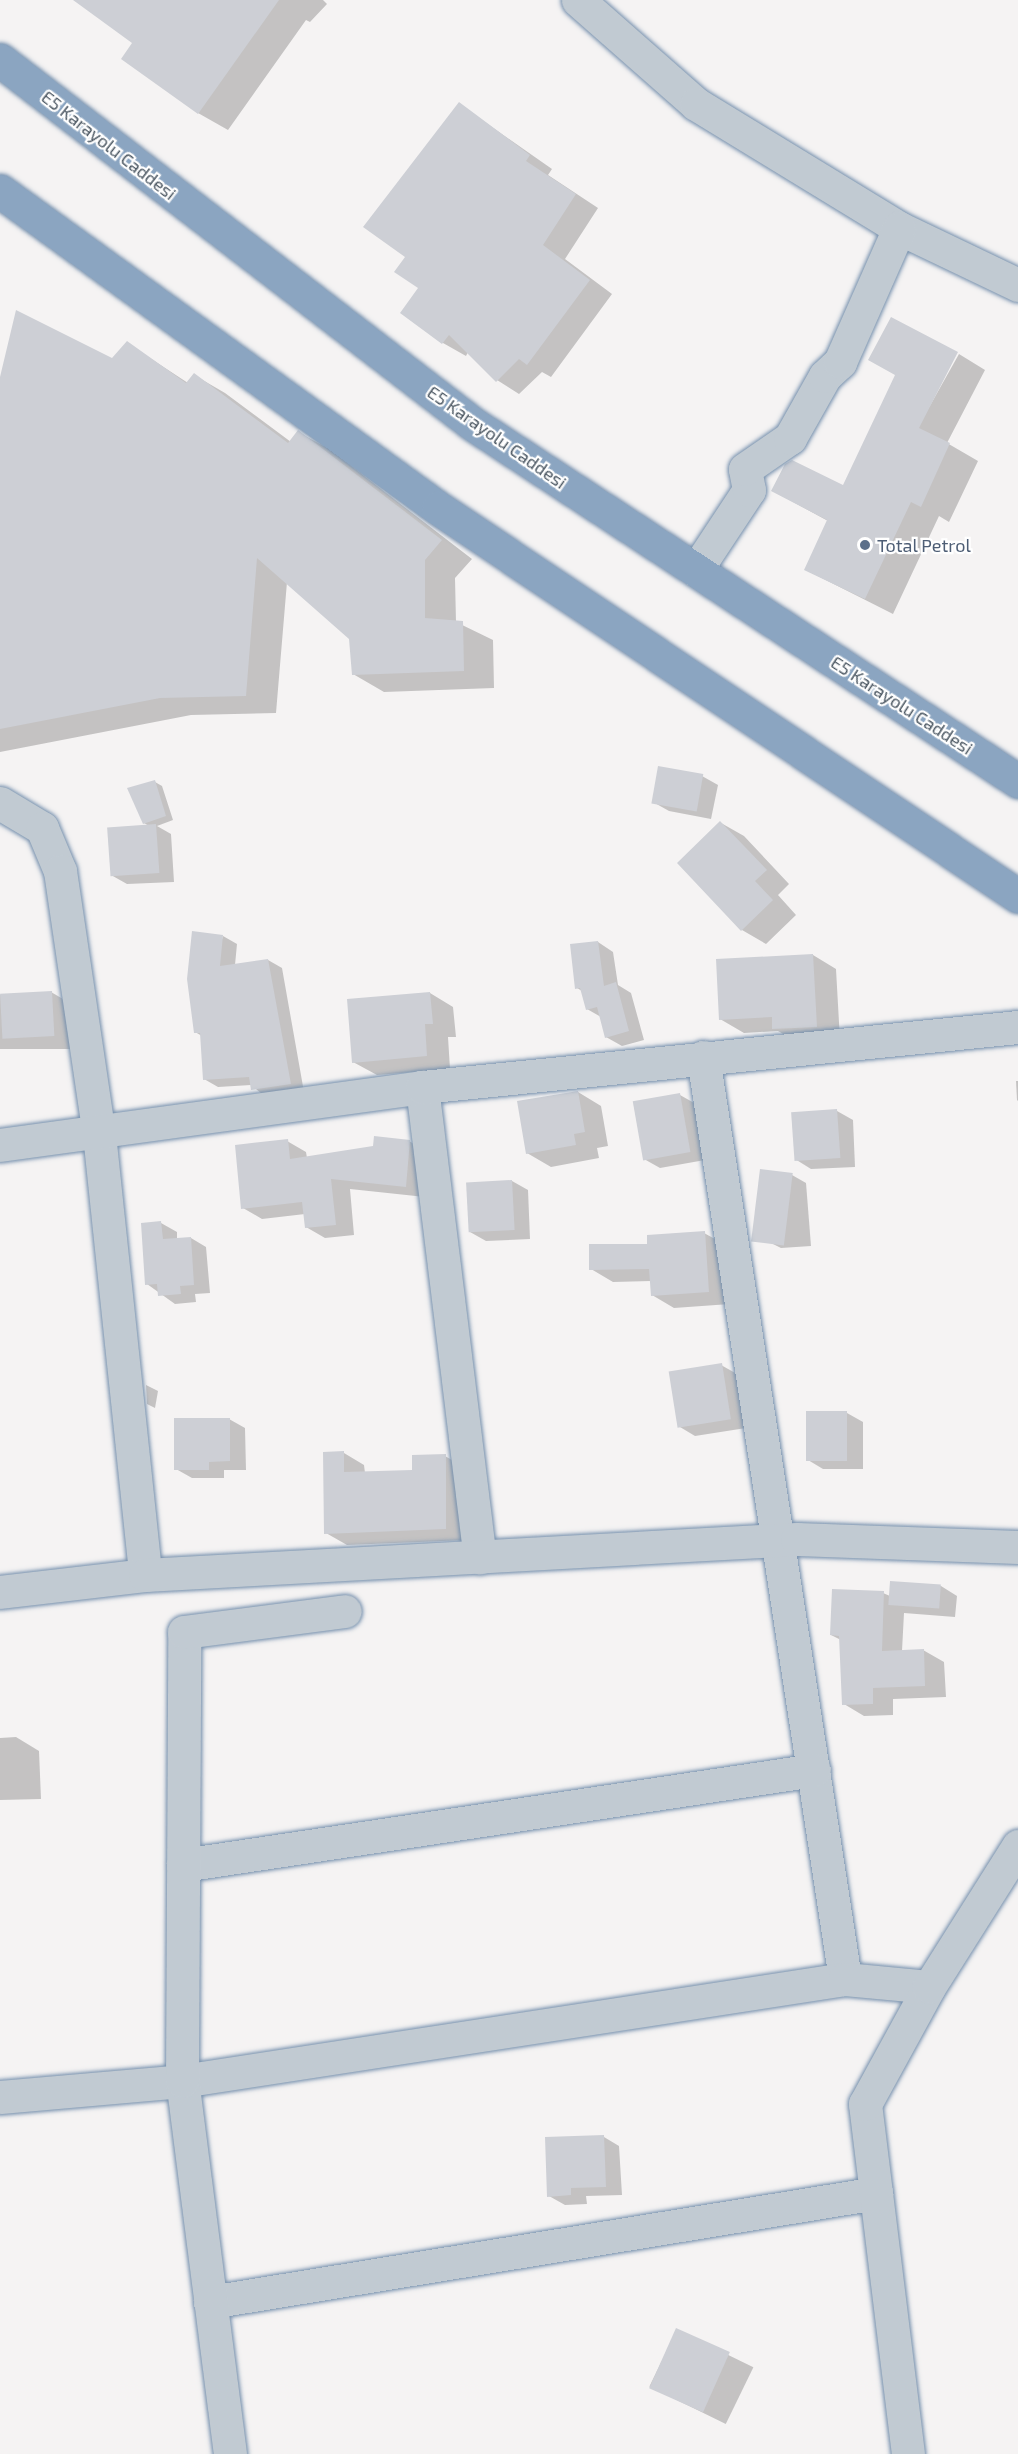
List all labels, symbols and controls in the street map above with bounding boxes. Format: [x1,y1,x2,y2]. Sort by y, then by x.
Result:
street label: E5 Karayolu Caddesi [37,86,181,204]
street label: E5 Karayolu Caddesi [423,381,571,493]
place label: Total Petrol [877,534,971,556]
marker: Total Petrol [858,538,872,552]
street label: E5 Karayolu Caddesi [827,651,977,759]

